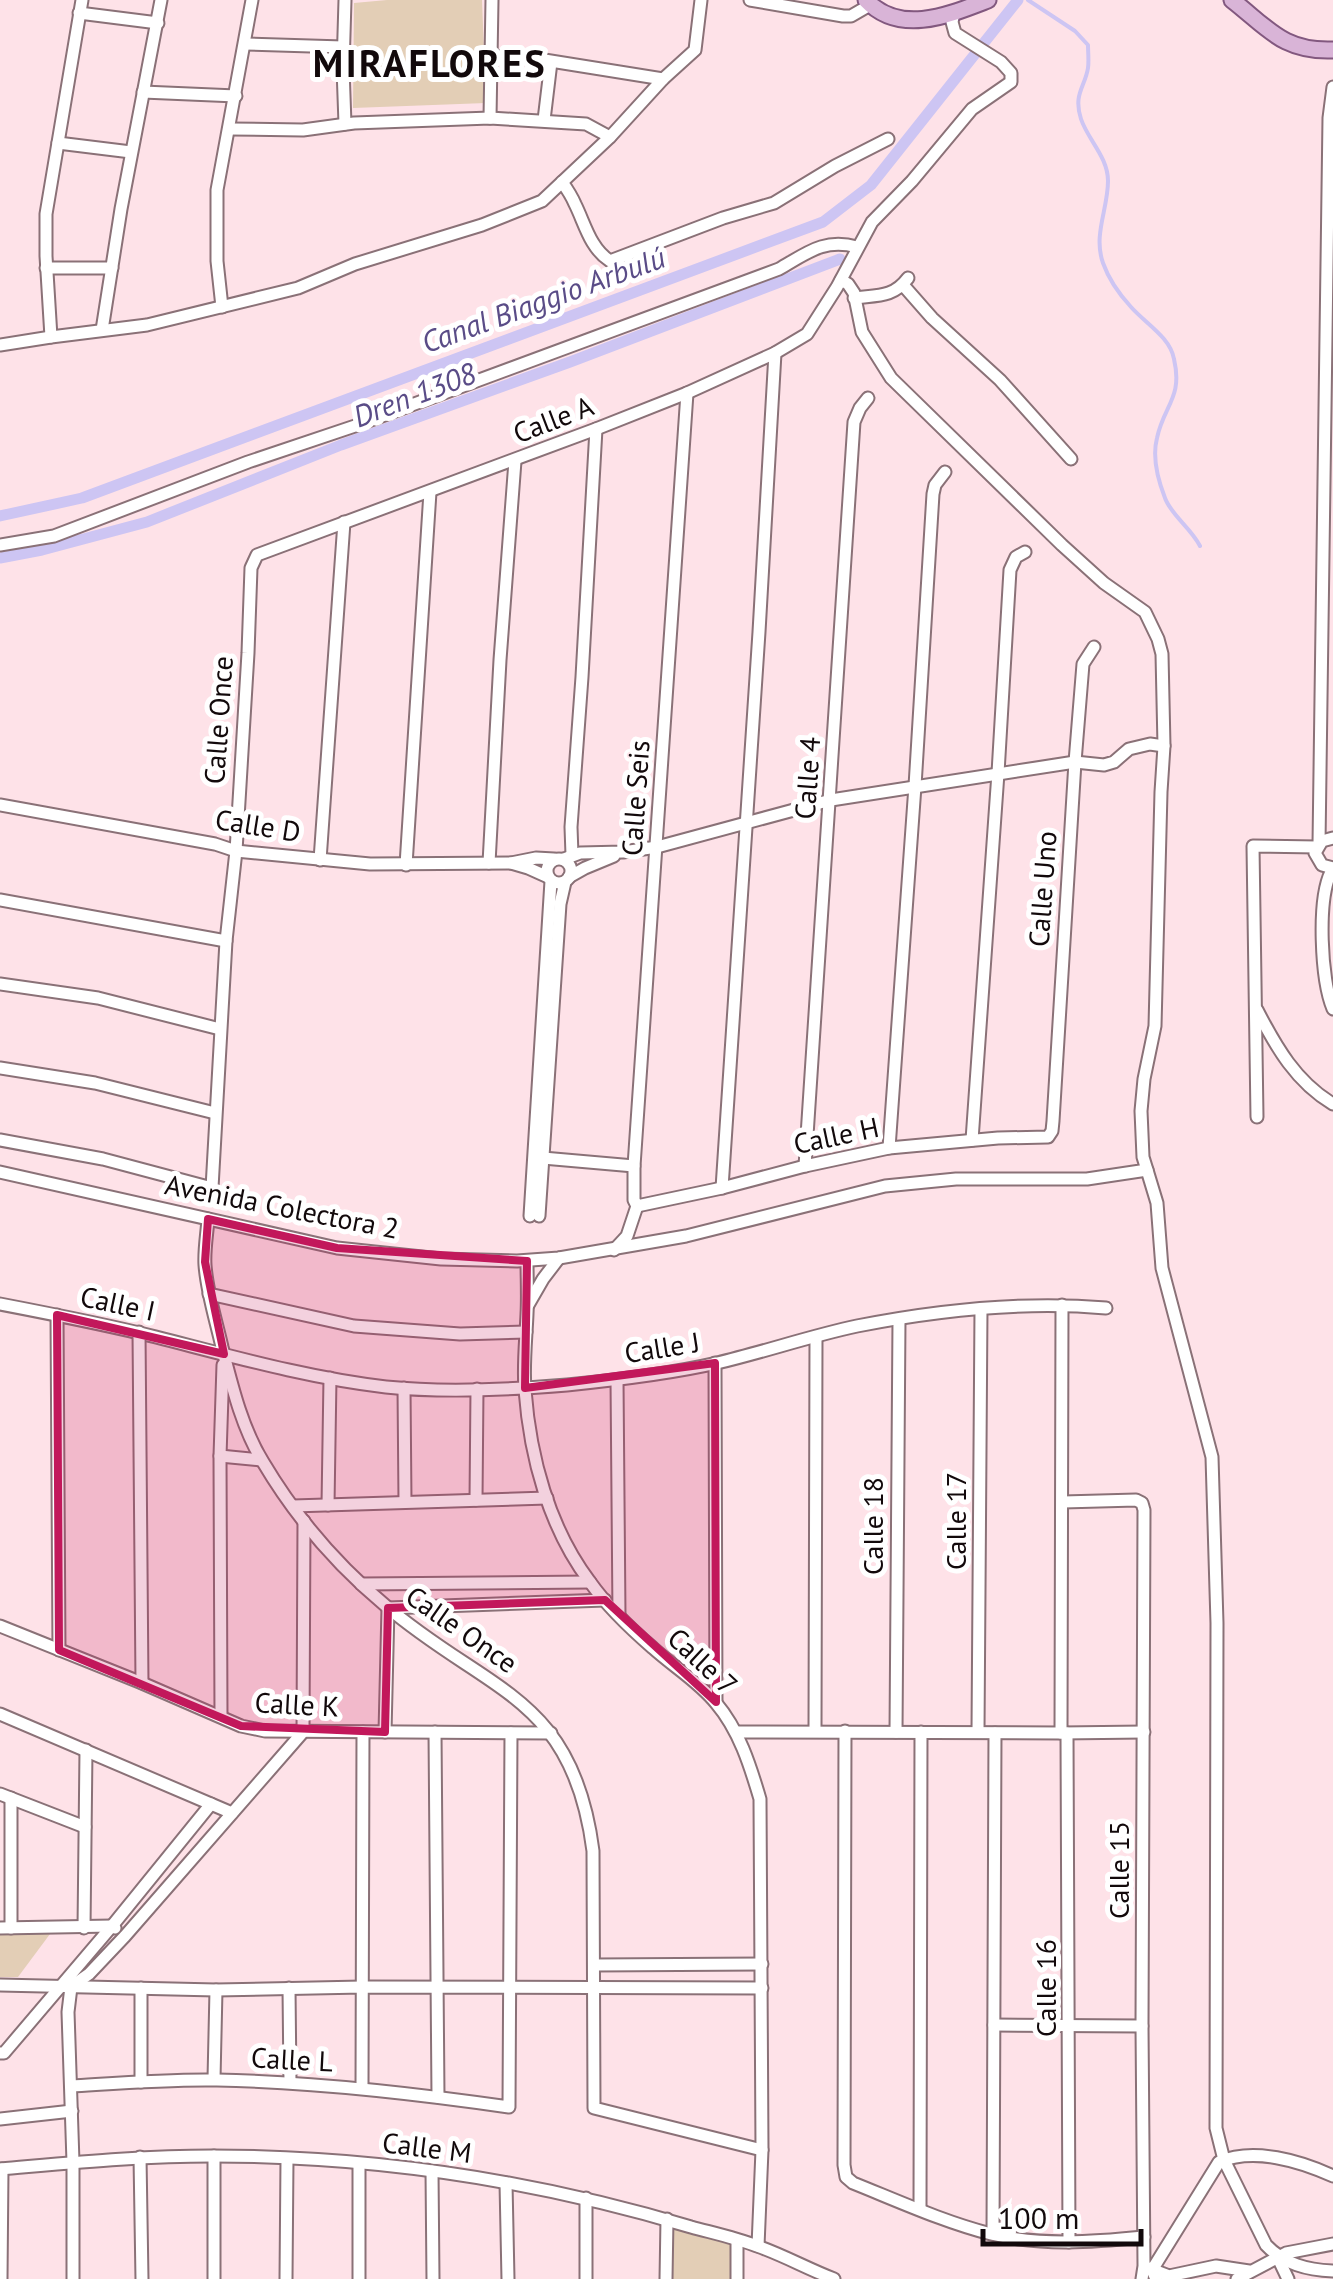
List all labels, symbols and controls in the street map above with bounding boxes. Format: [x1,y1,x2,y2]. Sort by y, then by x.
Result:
district label: MIRAFLORES [313,38,547,87]
water label: Canal Biaggio Arbulú [416,237,670,361]
water label: Dren 1308 [347,353,481,435]
street label: Calle A [508,387,599,451]
street label: Calle Once [195,655,241,785]
street label: Calle 4 [786,735,828,821]
street label: Calle Seis [613,739,657,857]
street label: Calle D [213,800,303,850]
street label: Calle Uno [1019,830,1065,948]
street label: Calle H [790,1108,882,1162]
street label: Avenida Colectora 2 [162,1165,402,1247]
street label: Calle I [77,1277,159,1329]
street label: Calle J [622,1323,702,1371]
street label: Calle 17 [937,1472,974,1570]
street label: Calle 18 [854,1477,891,1575]
street label: Calle Once [399,1577,525,1681]
street label: Calle 7 [660,1619,746,1703]
street label: Calle K [254,1683,340,1725]
street label: Calle 15 [1100,1821,1137,1919]
street label: Calle 16 [1027,1939,1064,2037]
street label: Calle L [250,2038,334,2080]
street label: Calle M [380,2123,474,2171]
scale bar [983,2184,1140,2246]
text: 100 m [998,2198,1079,2237]

